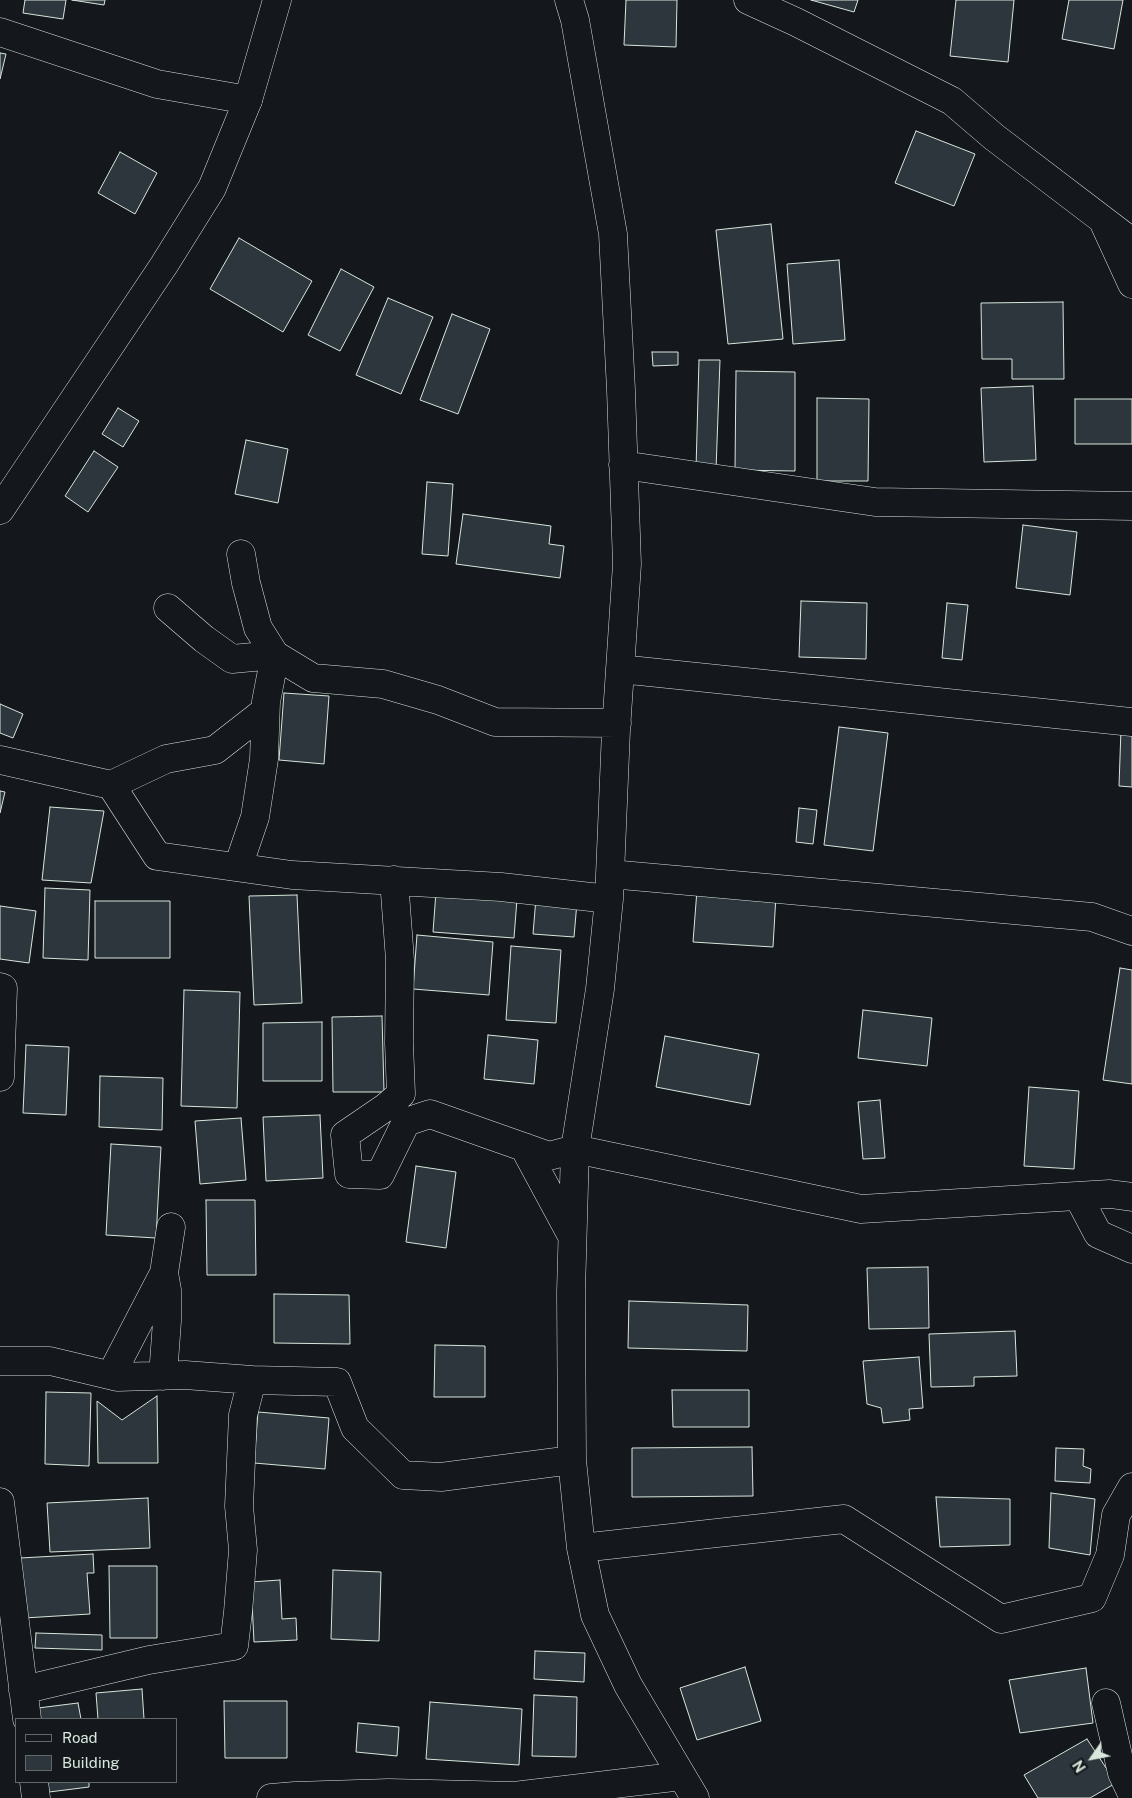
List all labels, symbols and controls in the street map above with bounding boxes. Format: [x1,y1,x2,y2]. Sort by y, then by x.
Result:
legend [15,1718,178,1783]
text: Road [62,1729,98,1746]
north arrow [1067,1733,1117,1783]
text: Building [62,1754,120,1771]
text: N [1070,1757,1089,1775]

